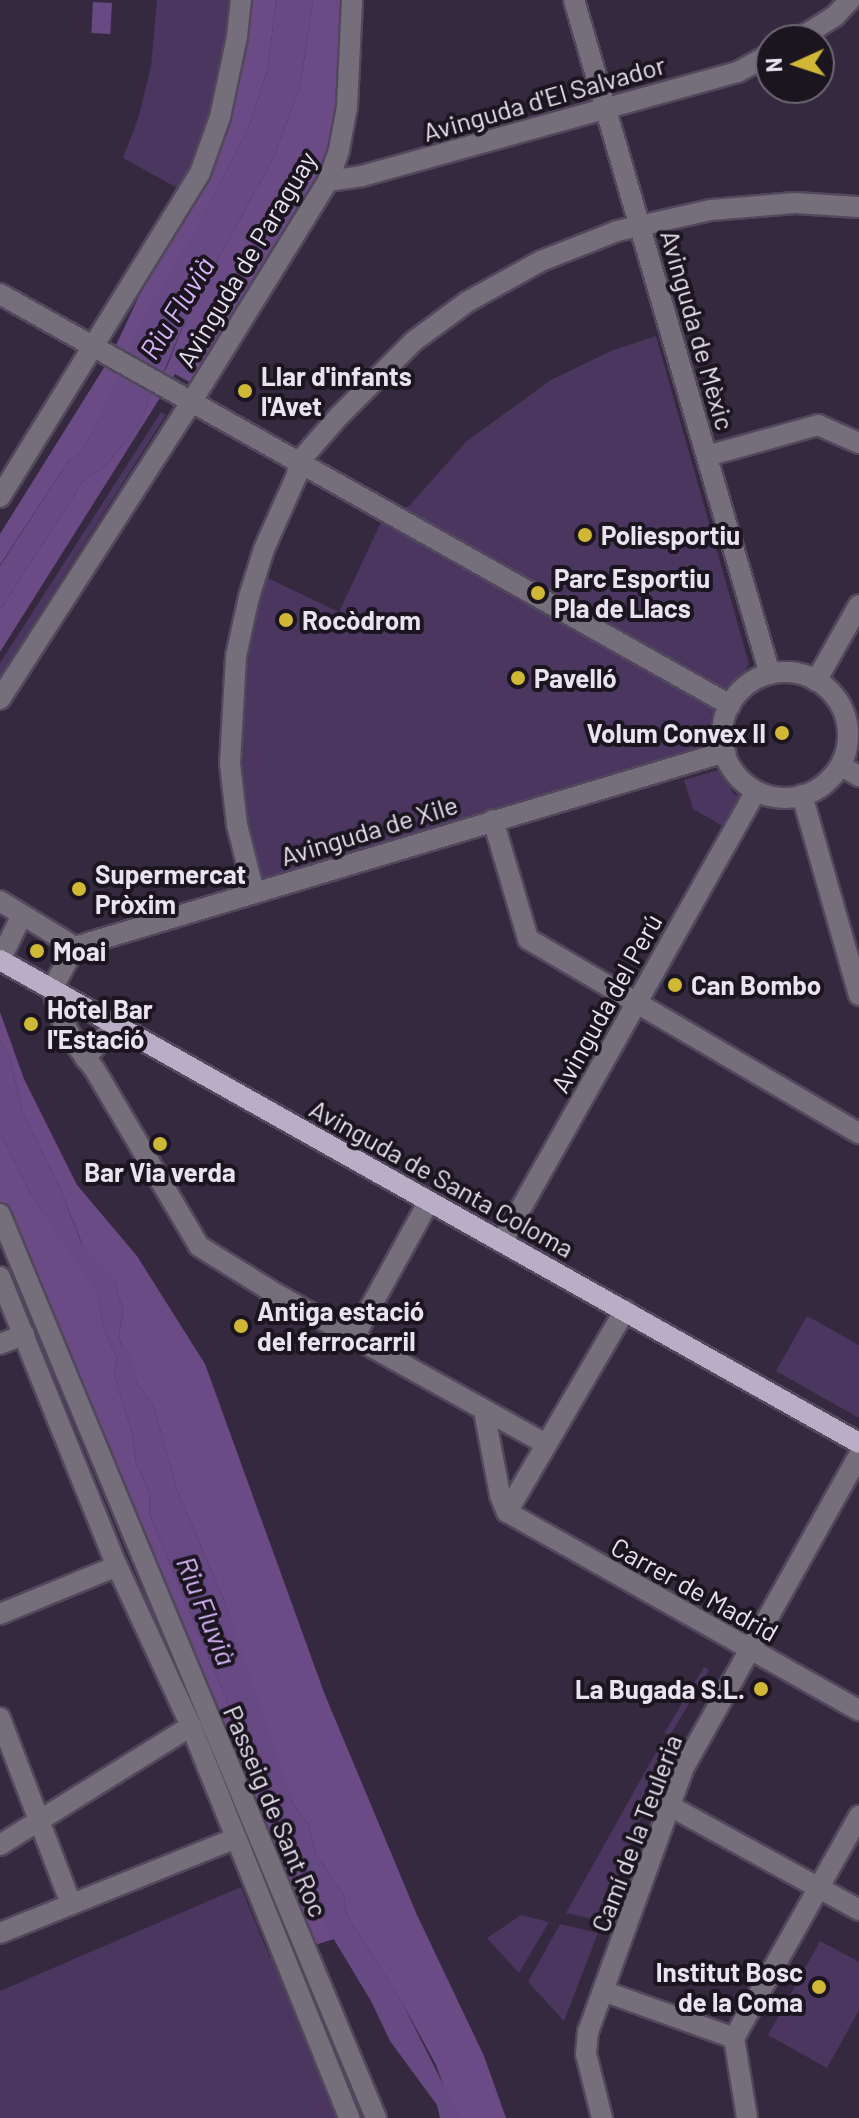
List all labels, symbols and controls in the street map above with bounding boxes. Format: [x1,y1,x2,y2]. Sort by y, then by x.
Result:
north arrow [755,24,835,104]
street label: Avinguda d'El Salvador [419,48,669,148]
text: N [760,57,786,73]
street label: Avinguda de Paraguay [169,145,323,373]
street label: Avinguda de Mèxic [655,226,741,434]
water label: Riu Fluvià [132,251,220,365]
place label: Llar d'infants l'Avet [261,360,412,422]
marker: Llar d'infants l'Avet [236,382,254,400]
place label: Poliesportiu [601,519,740,551]
marker: Poliesportiu [576,526,594,544]
place label: Parc Esportiu Pla de Llacs [554,562,710,624]
marker: Parc Esportiu Pla de Llacs [529,584,547,602]
place label: Rocòdrom [302,604,421,636]
marker: Rocòdrom [277,611,295,629]
place label: Pavelló [534,662,617,694]
marker: Pavelló [509,669,527,687]
place label: Volum Convex II [587,717,766,749]
marker: Volum Convex II [773,724,791,742]
street label: Avinguda de Xile [277,788,461,872]
place label: Supermercat Pròxim [95,858,246,920]
marker: Supermercat Pròxim [70,880,88,898]
street label: Avinguda del Perú [544,908,668,1098]
place label: Moai [53,935,106,967]
marker: Moai [28,942,46,960]
place label: Can Bombo [691,969,821,1001]
marker: Can Bombo [666,976,684,994]
place label: Hotel Bar l'Estació [47,993,153,1054]
marker: Hotel Bar l'Estació [22,1015,40,1033]
street label: Avinguda de Santa Coloma [305,1092,579,1264]
marker: Bar Via verda [151,1135,169,1153]
place label: Bar Via verda [84,1156,236,1188]
place label: Antiga estació del ferrocarril [257,1295,424,1356]
marker: Antiga estació del ferrocarril [232,1317,250,1335]
street label: Carrer de Madrid [606,1530,784,1648]
water label: Riu Fluvià [170,1551,244,1669]
place label: La Bugada S.L. [575,1673,745,1705]
marker: La Bugada S.L. [752,1680,770,1698]
street label: Passeig de Sant Roc [217,1701,335,1921]
street label: Camí de la Teuleria [584,1730,688,1936]
place label: Institut Bosc de la Coma [656,1956,803,2018]
marker: Institut Bosc de la Coma [810,1978,828,1996]

